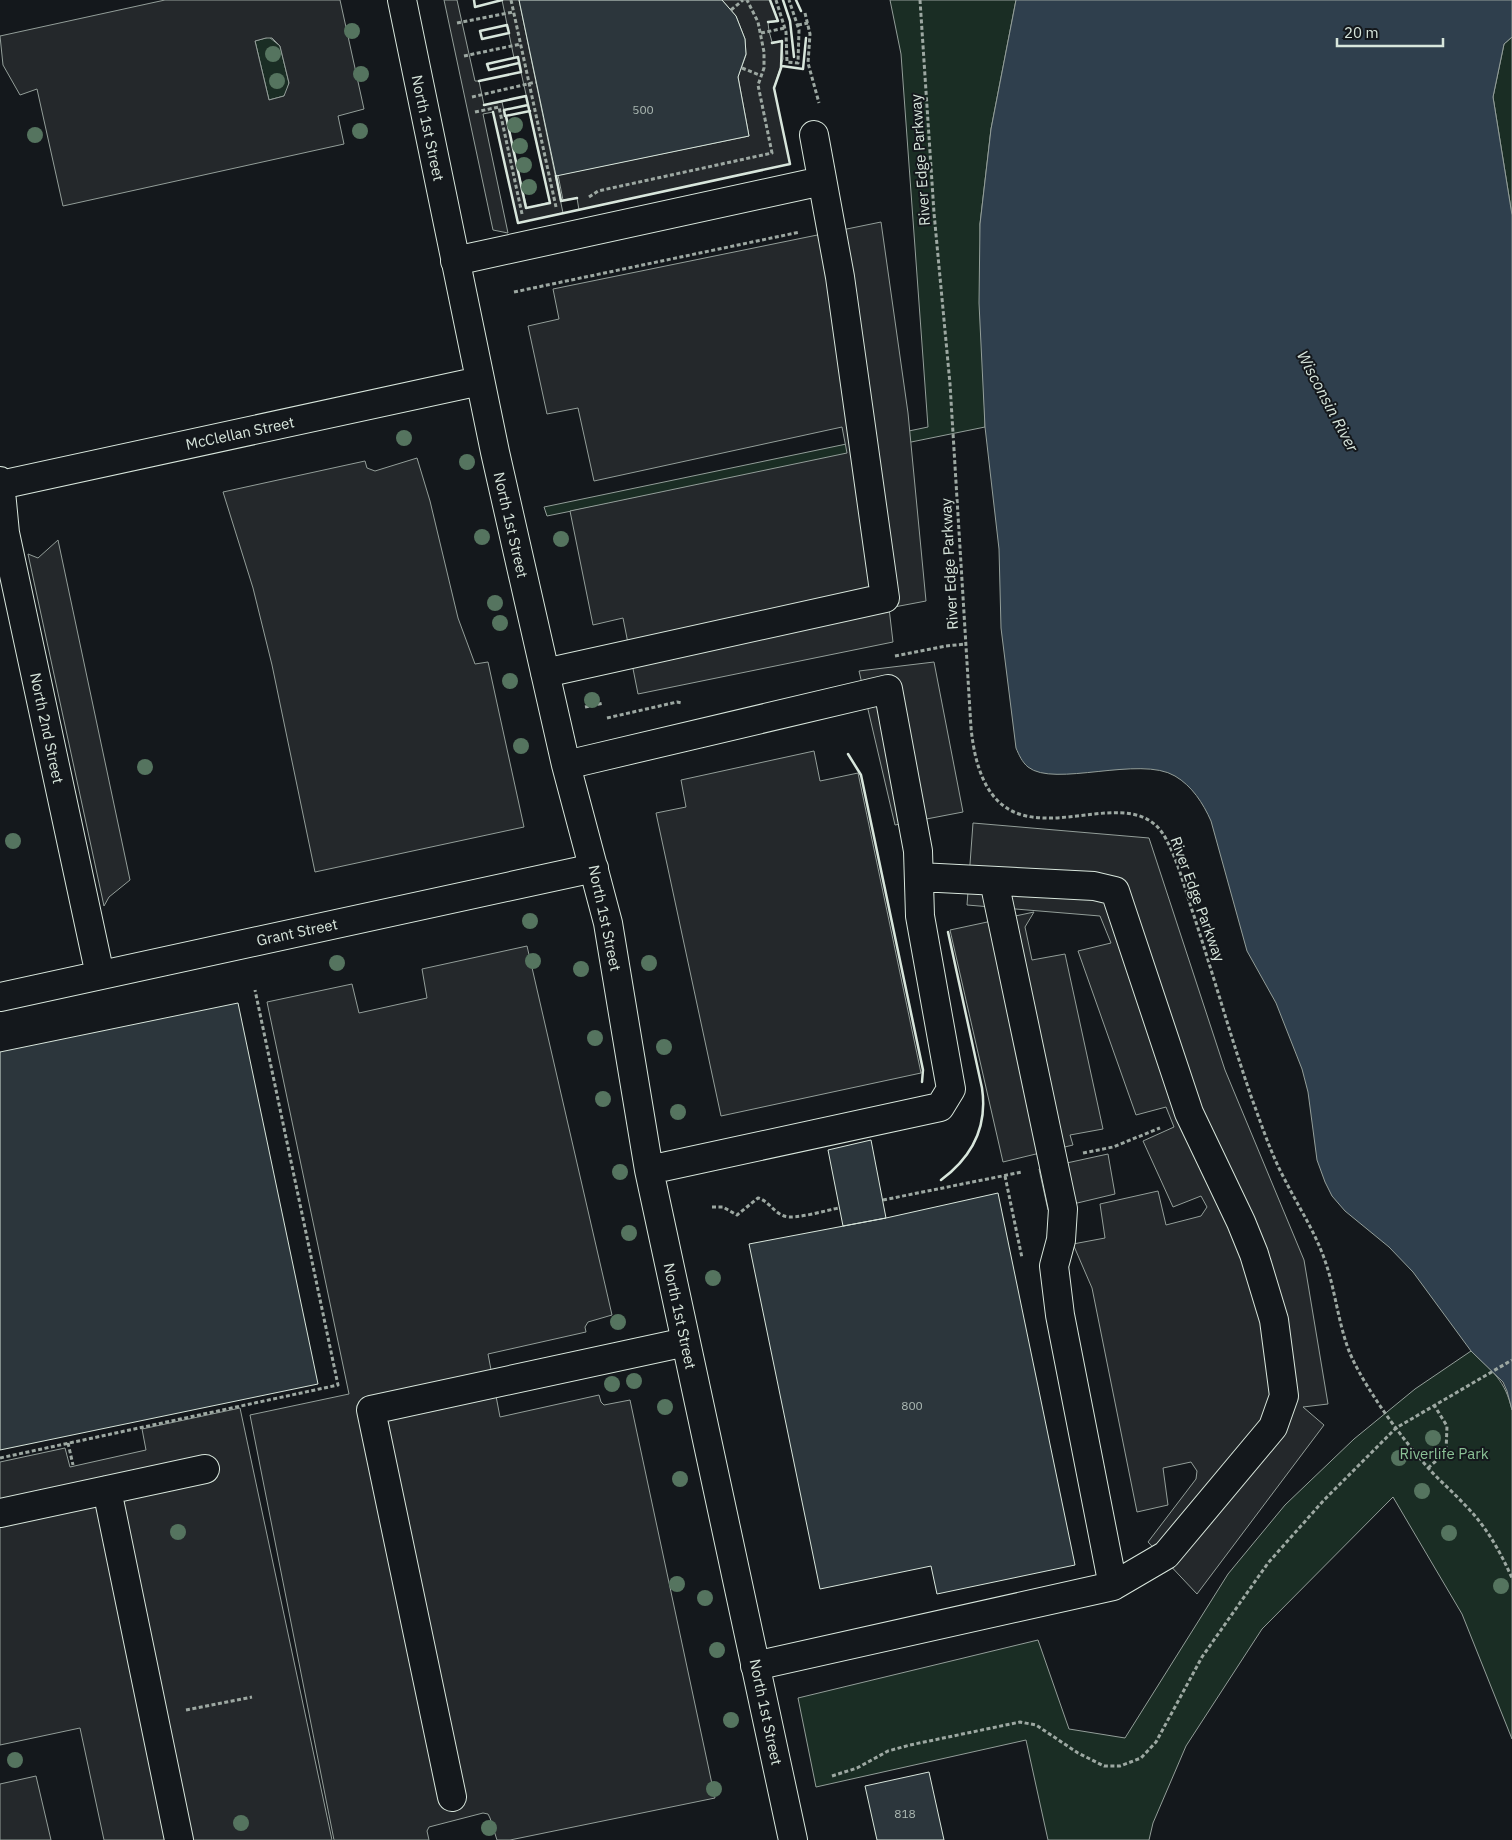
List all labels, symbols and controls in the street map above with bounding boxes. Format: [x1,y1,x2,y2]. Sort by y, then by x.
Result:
scale bar [1337,15,1443,47]
text: 20 m [1344,23,1379,42]
street label: North 1st Street [407,73,449,183]
street label: River Edge Parkway [906,93,934,226]
house number: 500 [632,102,654,117]
water label: Wisconsin River [1293,347,1364,456]
street label: McClellan Street [184,412,296,454]
street label: North 1st Street [490,470,532,580]
street label: River Edge Parkway [936,497,962,630]
street label: North 2nd Street [26,671,68,785]
street label: River Edge Parkway [1167,834,1230,965]
street label: North 1st Street [584,863,626,973]
street label: Grant Street [255,914,339,950]
street label: North 1st Street [659,1261,701,1371]
house number: 800 [901,1398,923,1413]
park label: Riverlife Park [1399,1444,1489,1463]
street label: North 1st Street [745,1657,787,1767]
house number: 818 [894,1806,916,1821]

